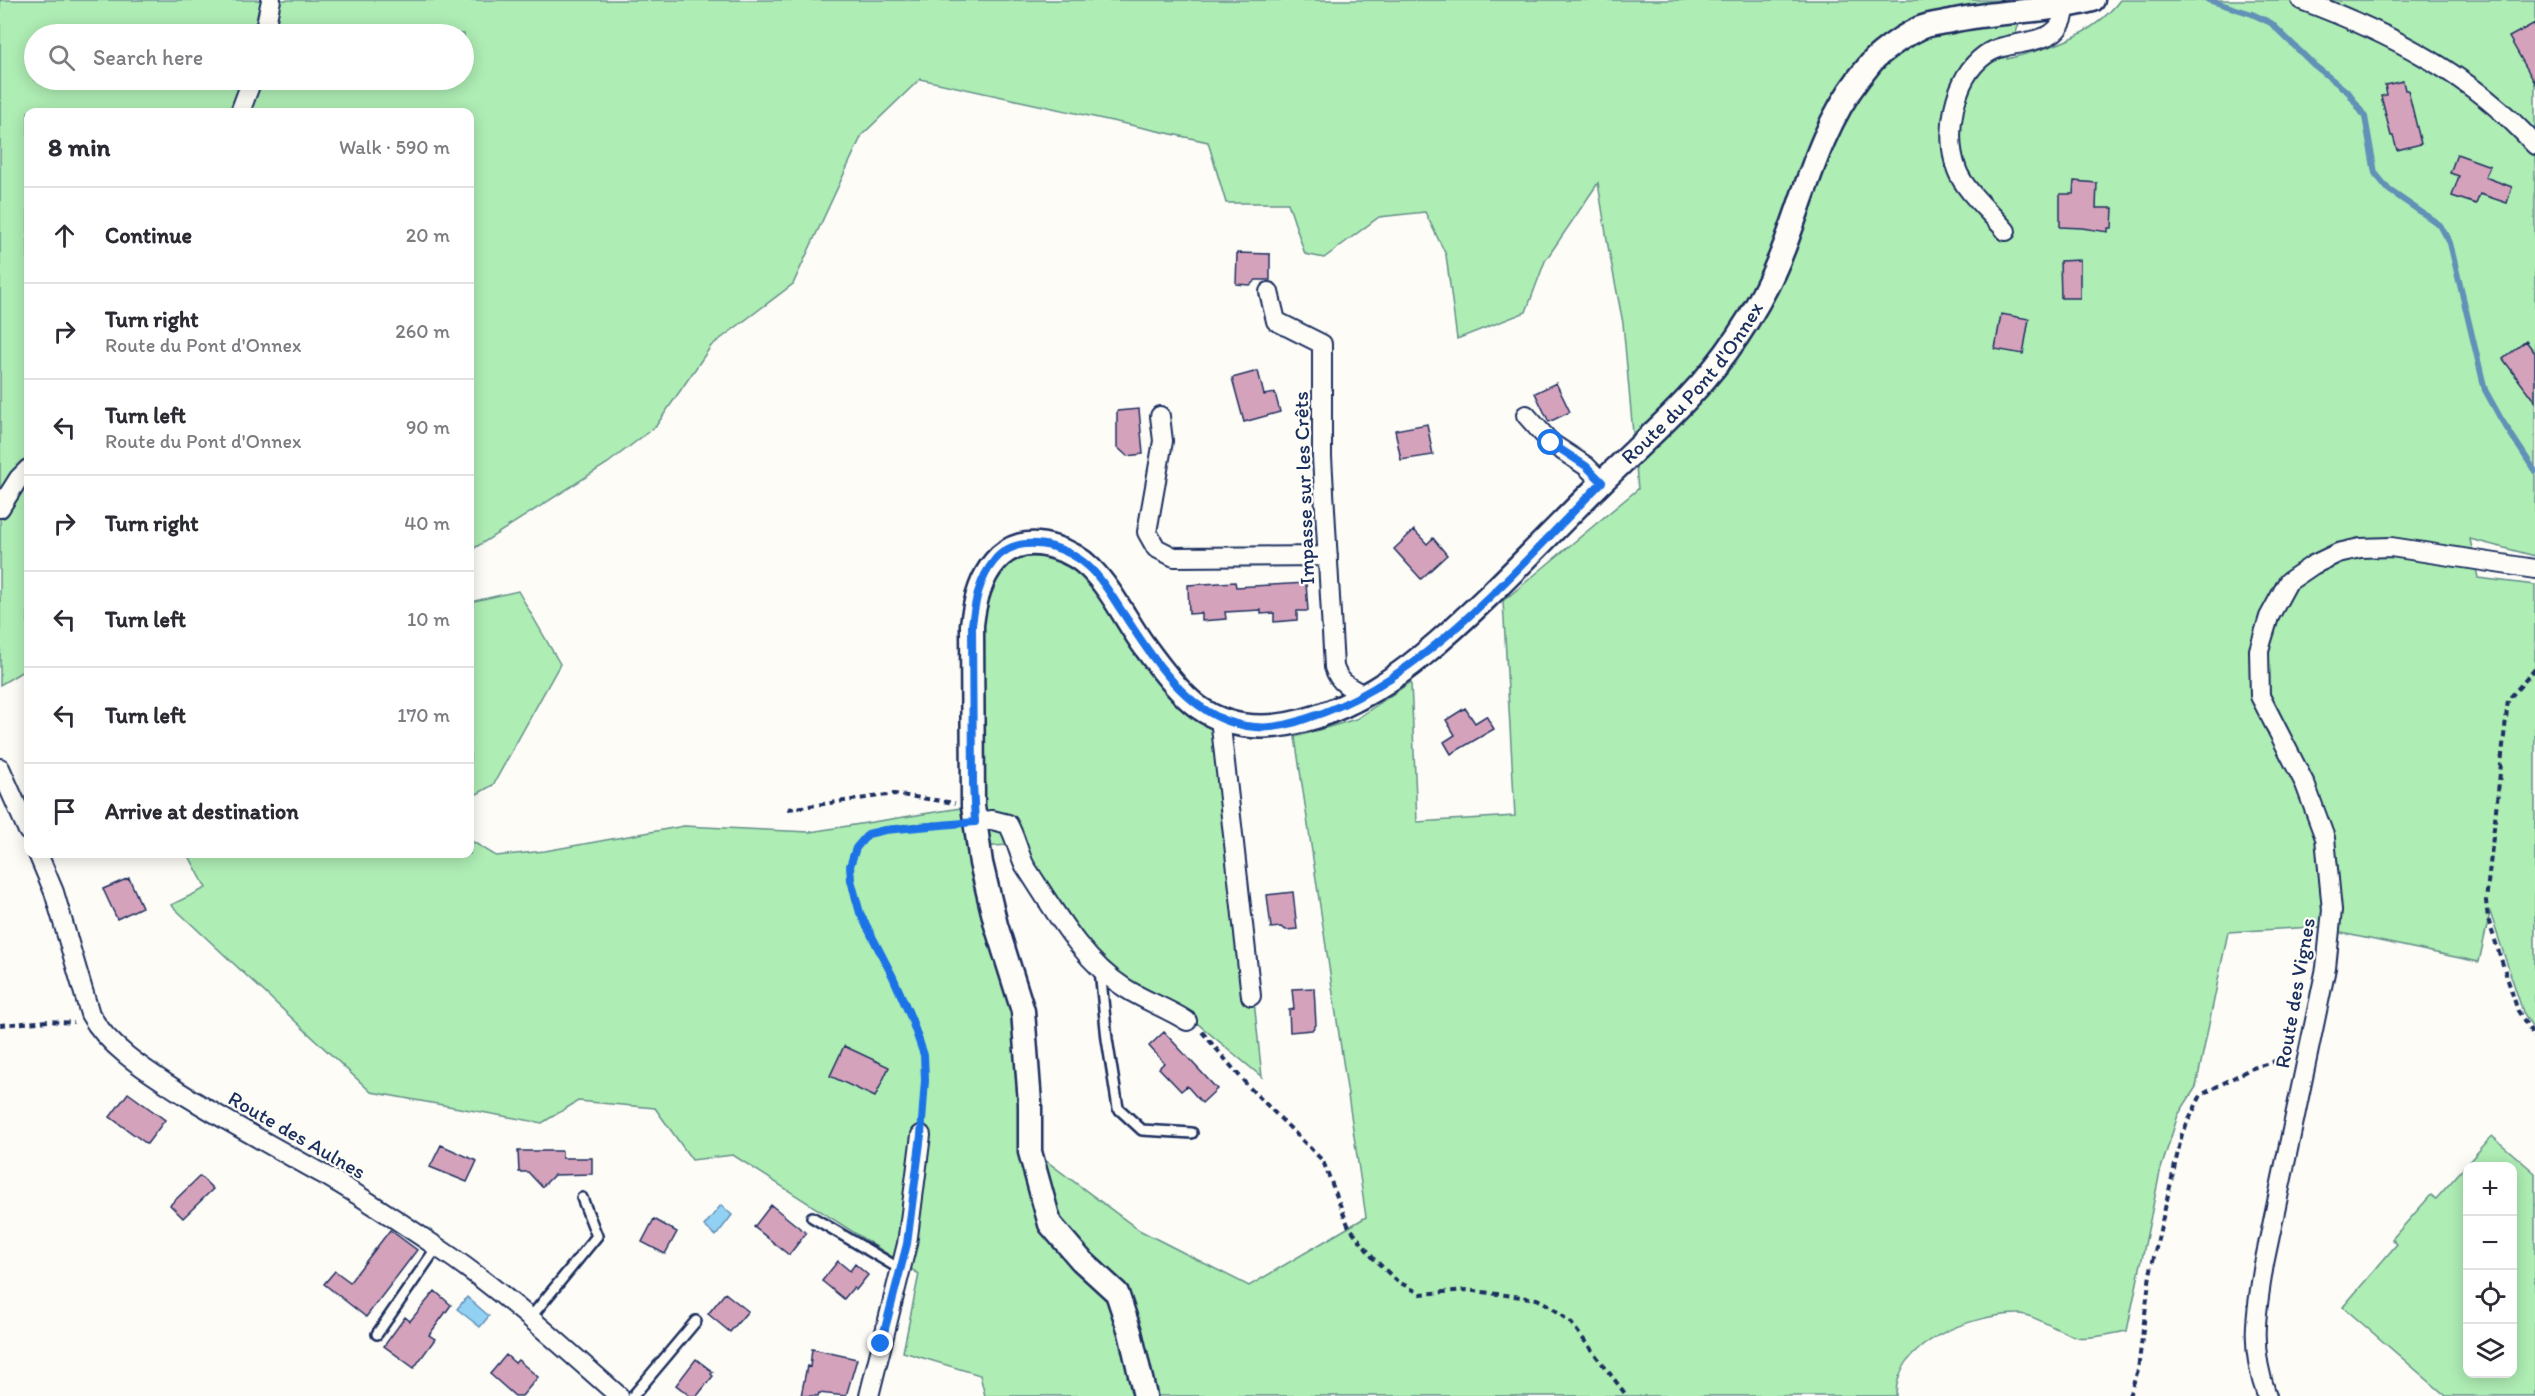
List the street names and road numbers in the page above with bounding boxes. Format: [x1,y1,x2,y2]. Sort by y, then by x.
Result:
street label: Route du Pont d'Onnex [1615,297,1768,469]
street label: Impasse sur les Crêts [1288,391,1319,585]
street label: Route des Vignes [2269,916,2320,1070]
street label: Route des Aulnes [224,1085,370,1184]

